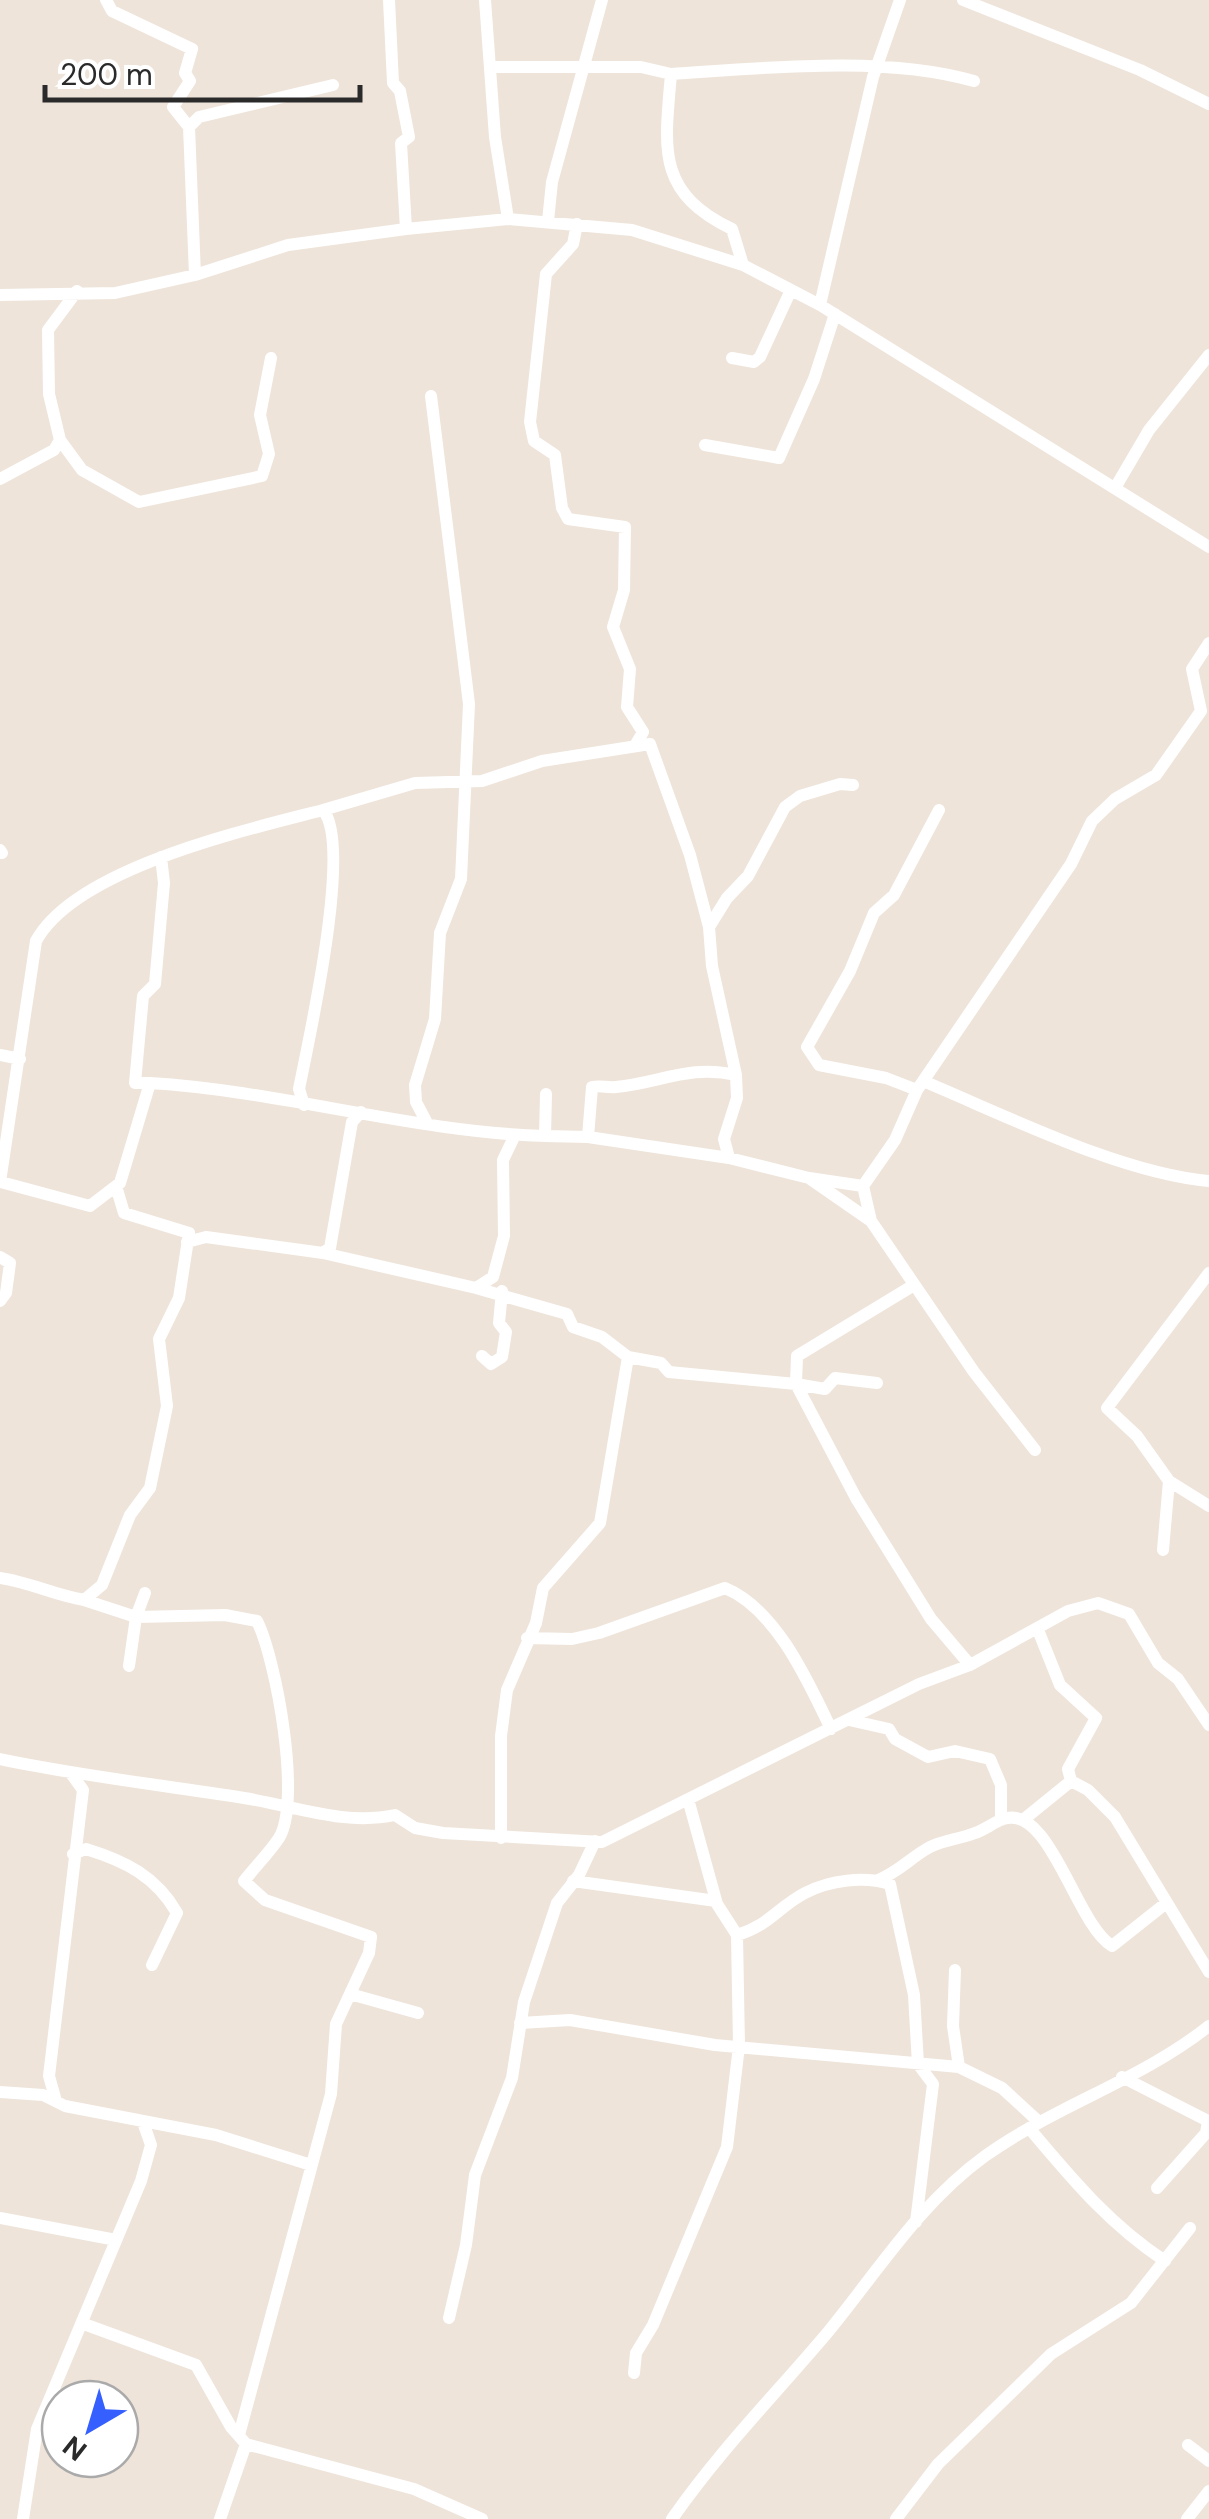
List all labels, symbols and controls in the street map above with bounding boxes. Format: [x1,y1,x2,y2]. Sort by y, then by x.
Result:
scale bar [45,40,360,102]
text: 200 m [60,55,153,94]
north arrow [40,2379,140,2479]
text: N [55,2427,94,2469]

